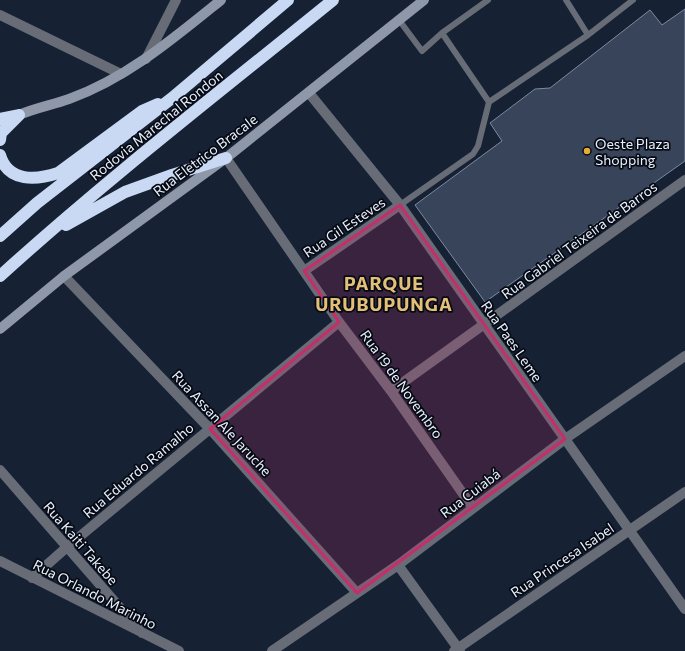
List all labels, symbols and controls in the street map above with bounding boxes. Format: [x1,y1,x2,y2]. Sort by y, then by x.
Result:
street label: Rodovia Marechal Rondon [86,66,226,184]
street label: Rua Eletrico Bracale [150,110,260,200]
place label: Oeste Plaza Shopping [595,135,670,168]
marker: Oeste Plaza Shopping [582,146,592,156]
street label: Rua Gabriel Teixeira de Barros [498,178,660,302]
street label: Rua Gil Esteves [300,193,388,261]
district label: PARQUE URUBUPUNGA [315,272,453,315]
street label: Rua Paes Leme [478,297,546,385]
street label: Rua 19 de Novembro [357,327,447,441]
street label: Rua Assan Ale Jaruche [169,367,275,479]
street label: Rua Eduardo Ramalho [79,419,197,521]
street label: Rua Cuiabá [437,465,503,521]
street label: Rua Kaiti Takebe [40,498,122,588]
street label: Rua Princesa Isabel [507,519,617,601]
street label: Rua Orlando Marinho [30,555,160,633]

